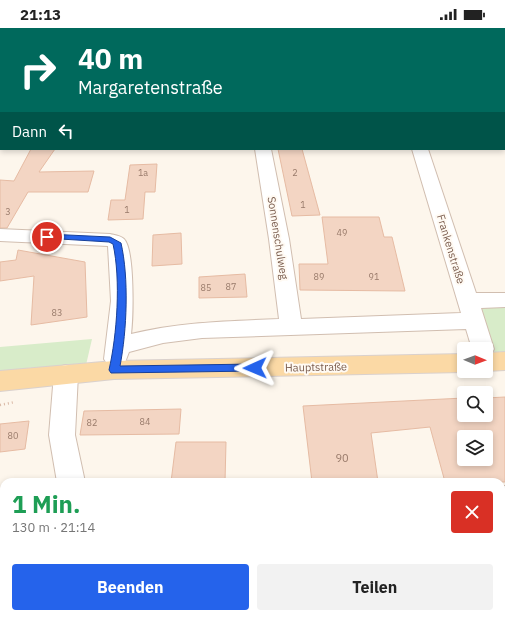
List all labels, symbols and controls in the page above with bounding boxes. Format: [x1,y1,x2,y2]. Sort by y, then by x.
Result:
text: 21:13 [20,5,61,24]
text: 40 m [78,40,143,77]
icon: right [12,44,64,96]
text: Margaretenstraße [78,76,223,99]
icon: left [55,120,77,142]
text: Dann [12,122,47,141]
house number: 1a [138,167,148,178]
house number: 2 [292,167,298,178]
street label: Sonnenschulweg [265,195,292,281]
house number: 1 [300,199,306,210]
house number: 1 [124,204,130,215]
house number: 3 [5,206,11,217]
street label: Frankenstraße [434,213,468,285]
pin [30,220,64,254]
icon: arrive [36,226,58,248]
house number: 49 [337,227,347,238]
house number: 89 [314,271,324,282]
house number: 91 [369,271,379,282]
house number: 87 [226,281,236,292]
house number: 85 [201,282,211,293]
house number: 83 [52,307,62,318]
north arrow [457,342,493,378]
map controls [457,342,493,466]
position arrow [234,347,276,389]
street label: Hauptstraße [285,359,347,375]
button: search [457,386,493,422]
house number: 84 [140,416,150,427]
house number: 82 [87,417,97,428]
house number: 80 [8,430,18,441]
button: layers [457,430,493,466]
house number: 90 [335,451,349,465]
text: 1 Min. [12,488,80,520]
button: close [451,491,493,533]
text: 130 m · 21:14 [12,519,95,536]
button: Beenden [12,564,249,610]
button: Teilen [257,564,493,610]

